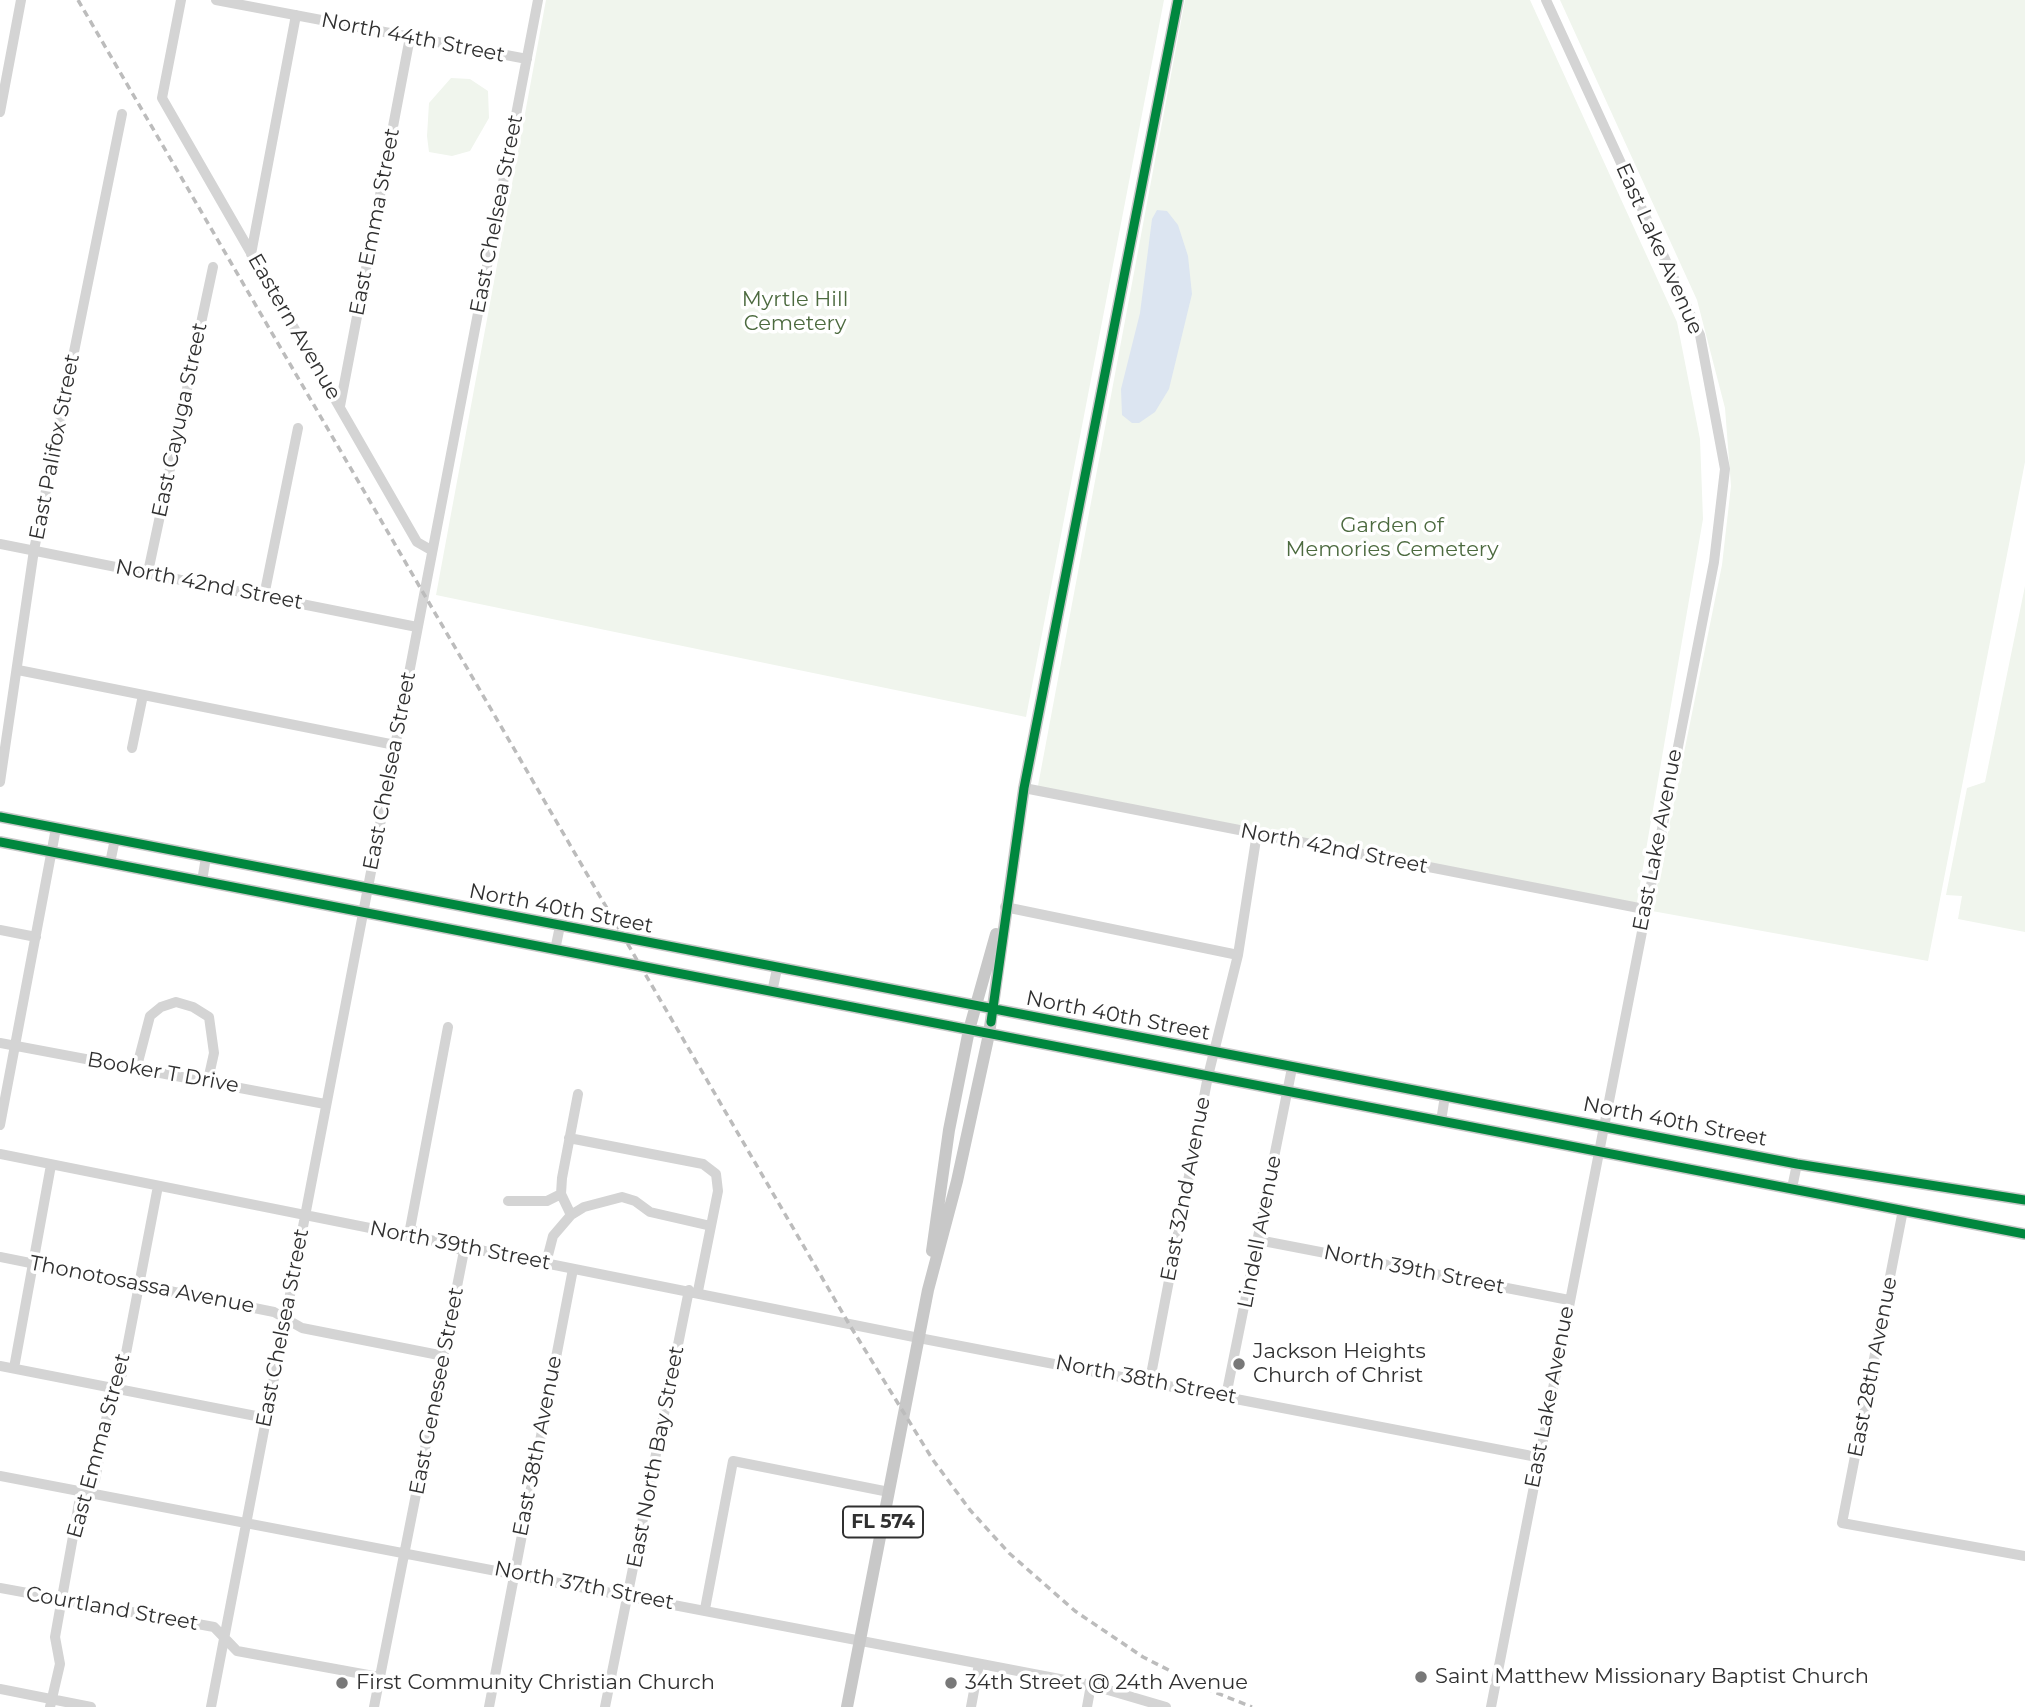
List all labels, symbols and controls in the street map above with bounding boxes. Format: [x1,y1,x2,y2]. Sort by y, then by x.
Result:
street label: North 44th Street [319,8,507,68]
street label: East Chelsea Street [465,112,529,316]
street label: East Emma Street [344,126,406,318]
street label: East Lake Avenue [1610,159,1708,339]
street label: Eastern Avenue [242,249,346,405]
park label: Myrtle Hill Cemetery [742,287,848,337]
street label: East Cayuga Street [147,320,213,520]
street label: East Palifox Street [25,352,85,542]
park label: Garden of Memories Cemetery [1285,513,1499,563]
street label: North 42nd Street [113,554,305,616]
street label: East Chelsea Street [358,669,422,873]
street label: East Lake Avenue [1628,747,1688,933]
street label: North 42nd Street [1238,818,1430,880]
street label: North 40th Street [467,879,655,939]
street label: North 40th Street [1024,986,1212,1046]
street label: Booker T Drive [85,1047,241,1099]
street label: North 40th Street [1581,1092,1769,1152]
street label: East 32nd Avenue [1156,1095,1216,1283]
street label: Lindell Avenue [1233,1153,1287,1311]
street label: North 39th Street [367,1216,553,1276]
street label: East Chelsea Street [251,1226,315,1430]
street label: North 39th Street [1321,1240,1507,1300]
street label: Thonotosassa Avenue [28,1251,256,1319]
street label: East 28th Avenue [1843,1275,1903,1459]
street label: East Genesee Street [405,1285,469,1497]
street label: East Lake Avenue [1520,1304,1580,1490]
place label: Jackson Heights Church of Christ [1253,1339,1426,1389]
street label: East North Bay Street [622,1344,690,1570]
street label: North 38th Street [1053,1350,1239,1410]
street label: East Emma Street [62,1351,136,1541]
street label: East 38th Avenue [508,1354,568,1538]
marker: Jackson Heights Church of Christ [1231,1356,1247,1372]
road number: FL 574 [843,1506,923,1538]
street label: North 37th Street [492,1556,676,1616]
street label: Courtland Street [24,1581,200,1637]
place label: Saint Matthew Missionary Baptist Church [1435,1664,1869,1690]
marker: Saint Matthew Missionary Baptist Church [1413,1669,1429,1685]
place label: First Community Christian Church [356,1670,715,1696]
place label: 34th Street @ 24th Avenue [965,1670,1248,1696]
marker: First Community Christian Church [334,1675,350,1691]
marker: 34th Street @ 24th Avenue [943,1675,959,1691]

